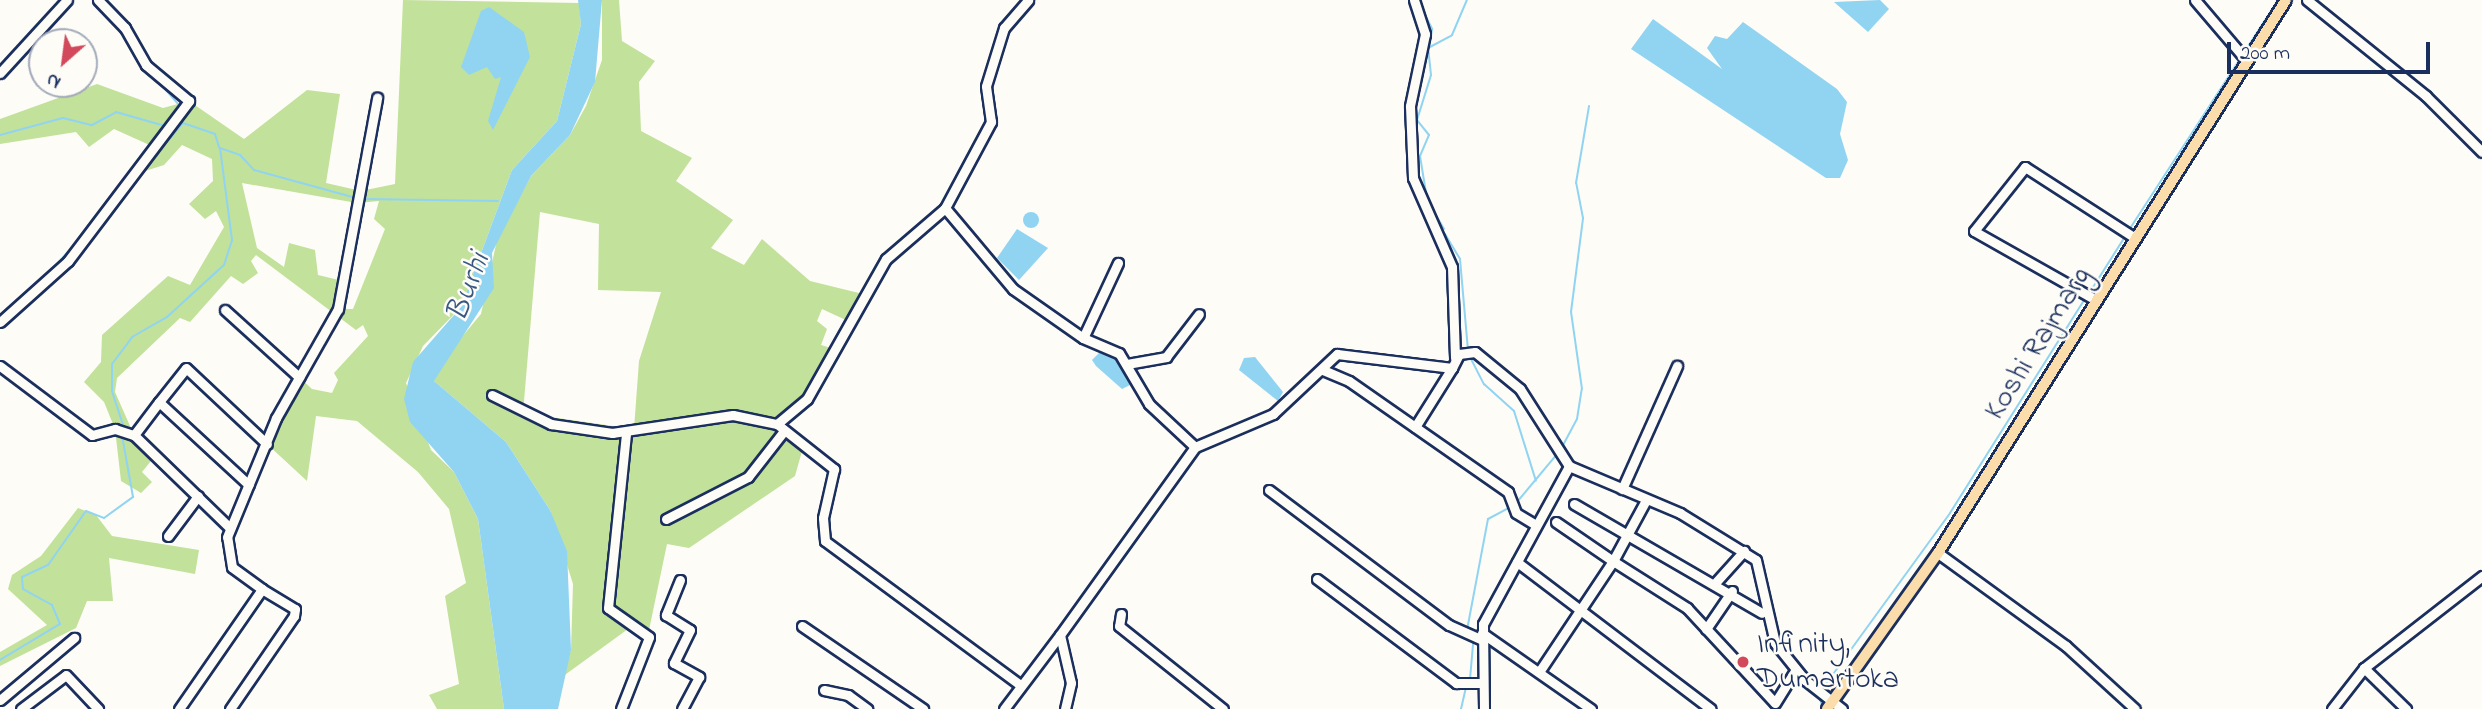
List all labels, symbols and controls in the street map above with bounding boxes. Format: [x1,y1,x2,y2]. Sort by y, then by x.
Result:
north arrow [28,28,98,98]
scale bar [2230,28,2433,72]
text: 200 m [2240,39,2290,69]
text: N [42,65,66,95]
water label: Burhi [439,248,501,328]
street label: Koshi Rajmarg [1978,261,2100,427]
place label: Infinity, Dumartoka [1757,627,1899,698]
marker: Infinity, Dumartoka [1735,654,1751,670]

